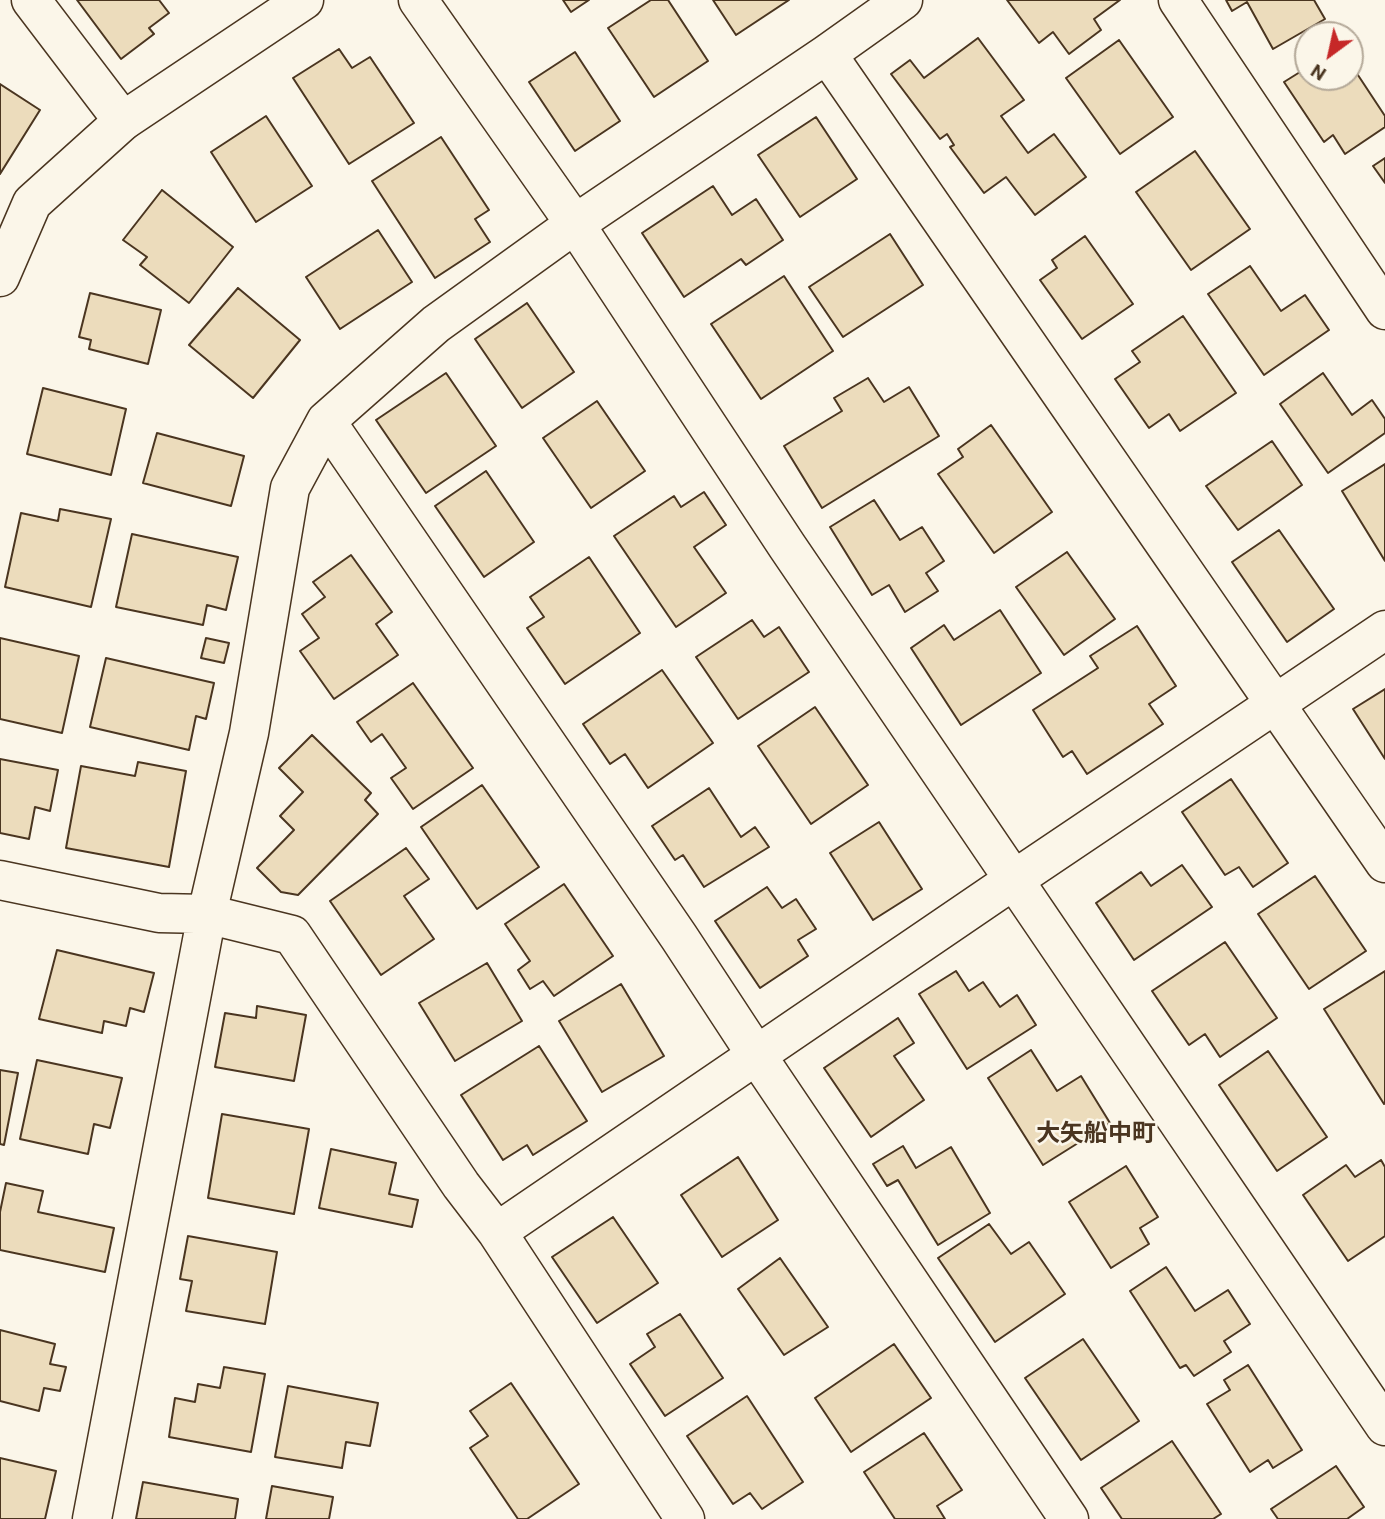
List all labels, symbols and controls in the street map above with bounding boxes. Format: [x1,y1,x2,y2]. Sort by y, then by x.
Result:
north arrow [1294,21,1364,91]
text: N [1306,59,1330,86]
district label: 大矢船中町 [1036,1121,1156,1149]

